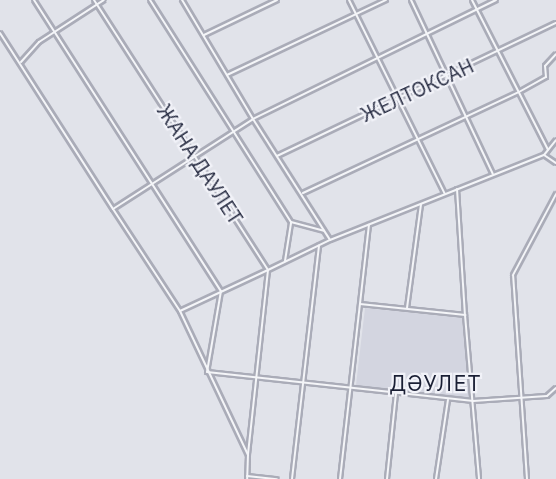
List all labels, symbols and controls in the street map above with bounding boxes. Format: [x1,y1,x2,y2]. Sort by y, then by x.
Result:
street label: ЖЕЛТОКСАН [357,53,477,127]
street label: ЖАНА ДАУЛЕТ [152,99,248,229]
district label: ДӘУЛЕТ [390,370,482,396]

